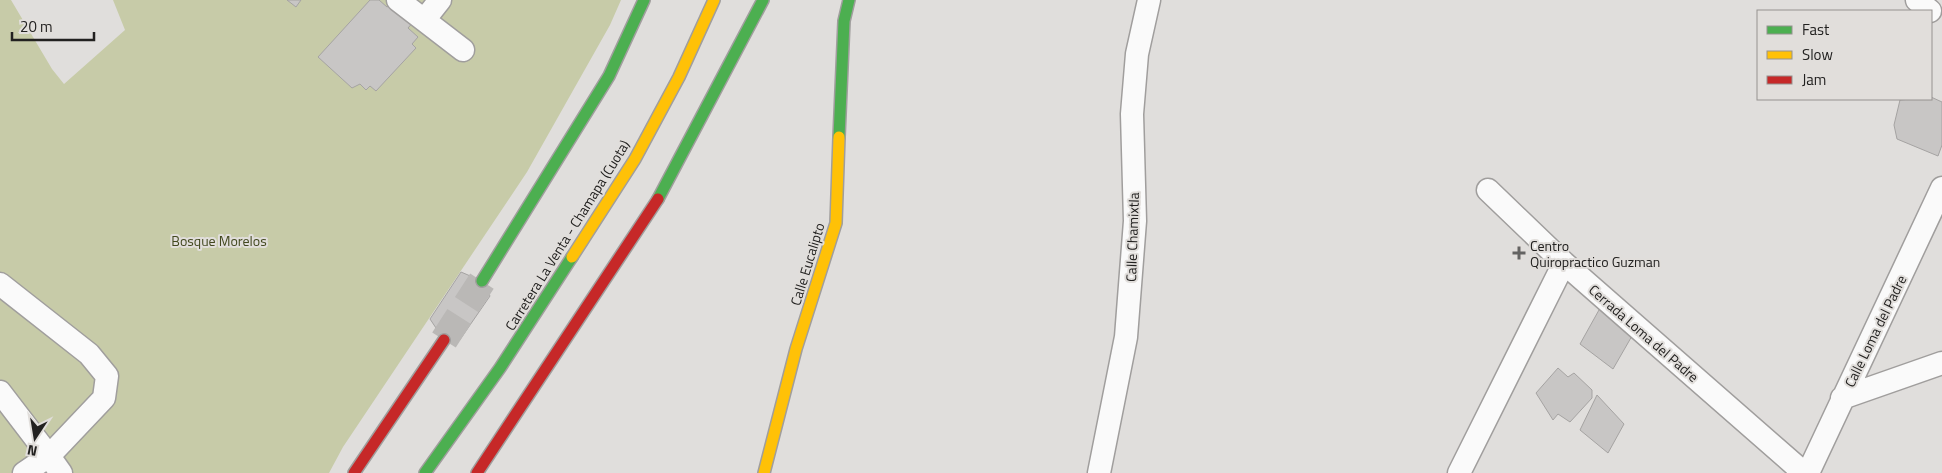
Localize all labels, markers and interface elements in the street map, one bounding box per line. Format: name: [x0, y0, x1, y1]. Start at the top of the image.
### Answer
scale bar: [12, 10, 95, 42]
legend: [1757, 10, 1932, 100]
text: 20 m: [20, 15, 53, 38]
text: Fast: [1802, 18, 1830, 41]
text: Slow: [1802, 43, 1833, 66]
text: Jam: [1802, 68, 1826, 91]
street label: Carretera La Venta - Chamapa (Cuota): [500, 136, 634, 334]
street label: Calle Chamixtla: [1120, 192, 1144, 282]
street label: Calle Eucalipto: [784, 220, 830, 308]
park label: Bosque Morelos: [171, 230, 267, 251]
place label: Centro Quiropractico Guzman: [1530, 235, 1660, 272]
marker: Centro Quiropractico Guzman: [1512, 246, 1526, 260]
street label: Calle Loma del Padre: [1839, 271, 1911, 391]
street label: Cerrada Loma del Padre: [1584, 279, 1704, 387]
north arrow: [10, 413, 60, 463]
text: N: [25, 440, 39, 462]

